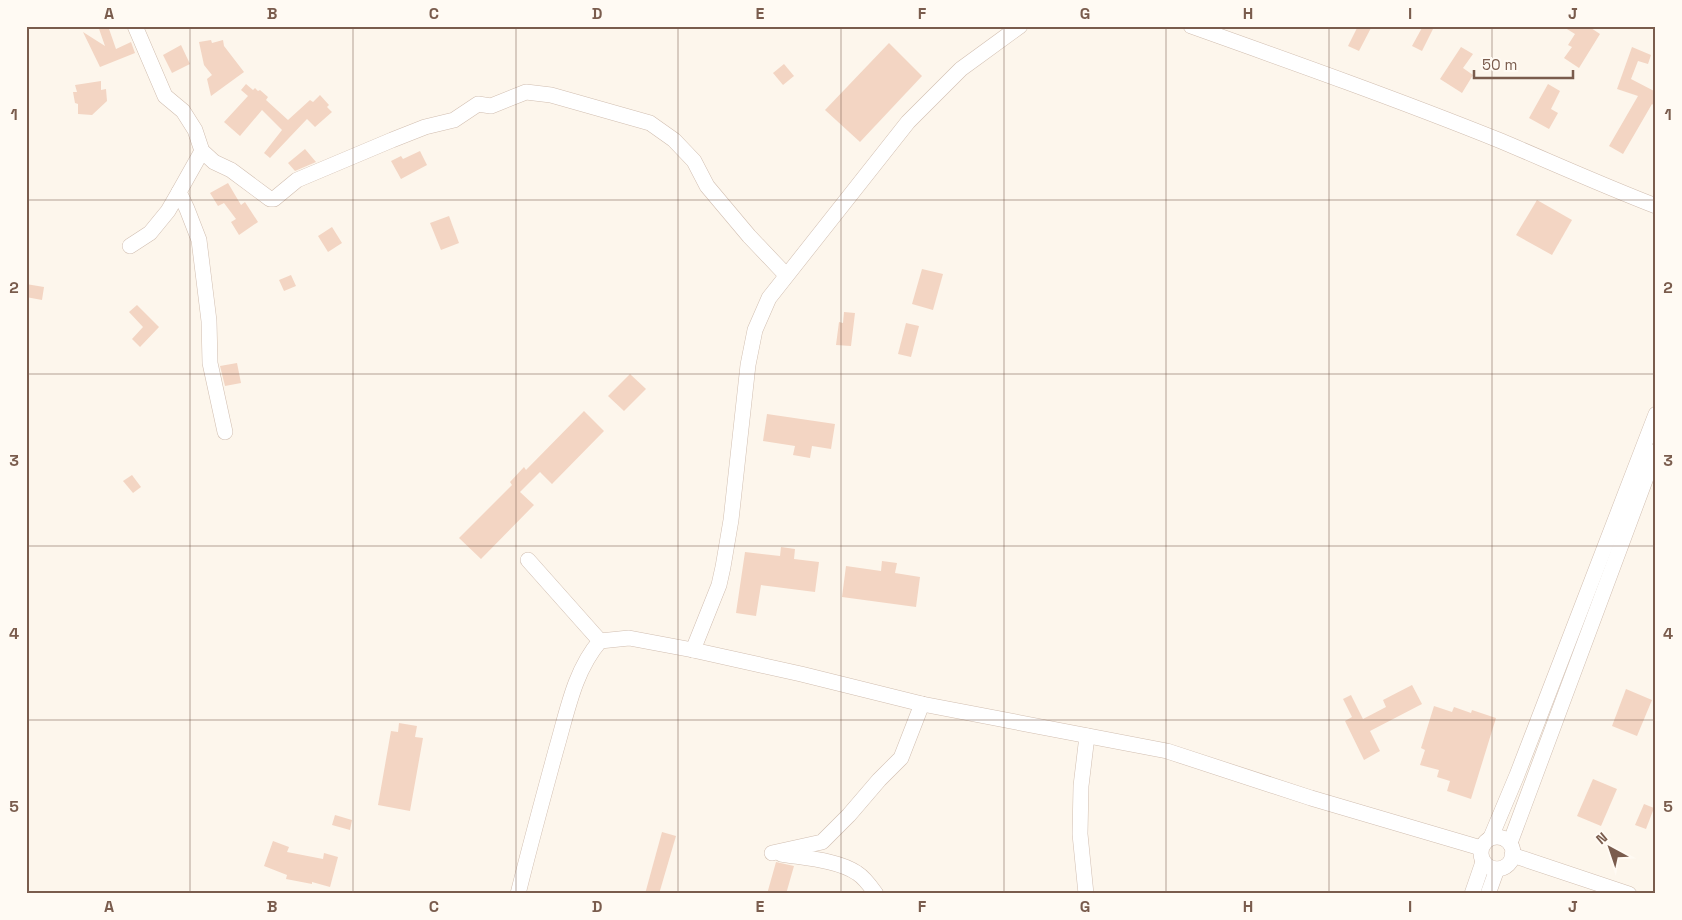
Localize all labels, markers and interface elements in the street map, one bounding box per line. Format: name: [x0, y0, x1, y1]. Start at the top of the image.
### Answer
text: A: [104, 3, 114, 24]
text: B: [267, 3, 277, 24]
text: C: [429, 3, 439, 24]
text: D: [592, 3, 602, 24]
text: E: [756, 3, 765, 24]
text: F: [918, 3, 927, 24]
text: G: [1080, 3, 1090, 24]
text: H: [1243, 3, 1253, 24]
text: I: [1408, 3, 1412, 24]
text: J: [1568, 3, 1578, 24]
scale bar: [1474, 48, 1573, 80]
text: 50 m: [1482, 55, 1517, 74]
text: 1: [10, 104, 18, 125]
text: 1: [1664, 104, 1672, 125]
text: 2: [9, 277, 19, 298]
text: 2: [1663, 277, 1673, 298]
text: 3: [9, 450, 19, 471]
text: 3: [1663, 450, 1673, 471]
text: 4: [9, 623, 19, 644]
text: 4: [1663, 623, 1673, 644]
text: 5: [9, 796, 19, 817]
text: 5: [1663, 796, 1673, 817]
north arrow: [1584, 822, 1634, 872]
text: N: [1592, 828, 1611, 848]
text: A: [104, 896, 114, 917]
text: B: [267, 896, 277, 917]
text: C: [429, 896, 439, 917]
text: D: [592, 896, 602, 917]
text: E: [756, 896, 765, 917]
text: F: [918, 896, 927, 917]
text: G: [1080, 896, 1090, 917]
text: H: [1243, 896, 1253, 917]
text: I: [1408, 896, 1412, 917]
text: J: [1568, 896, 1578, 917]

